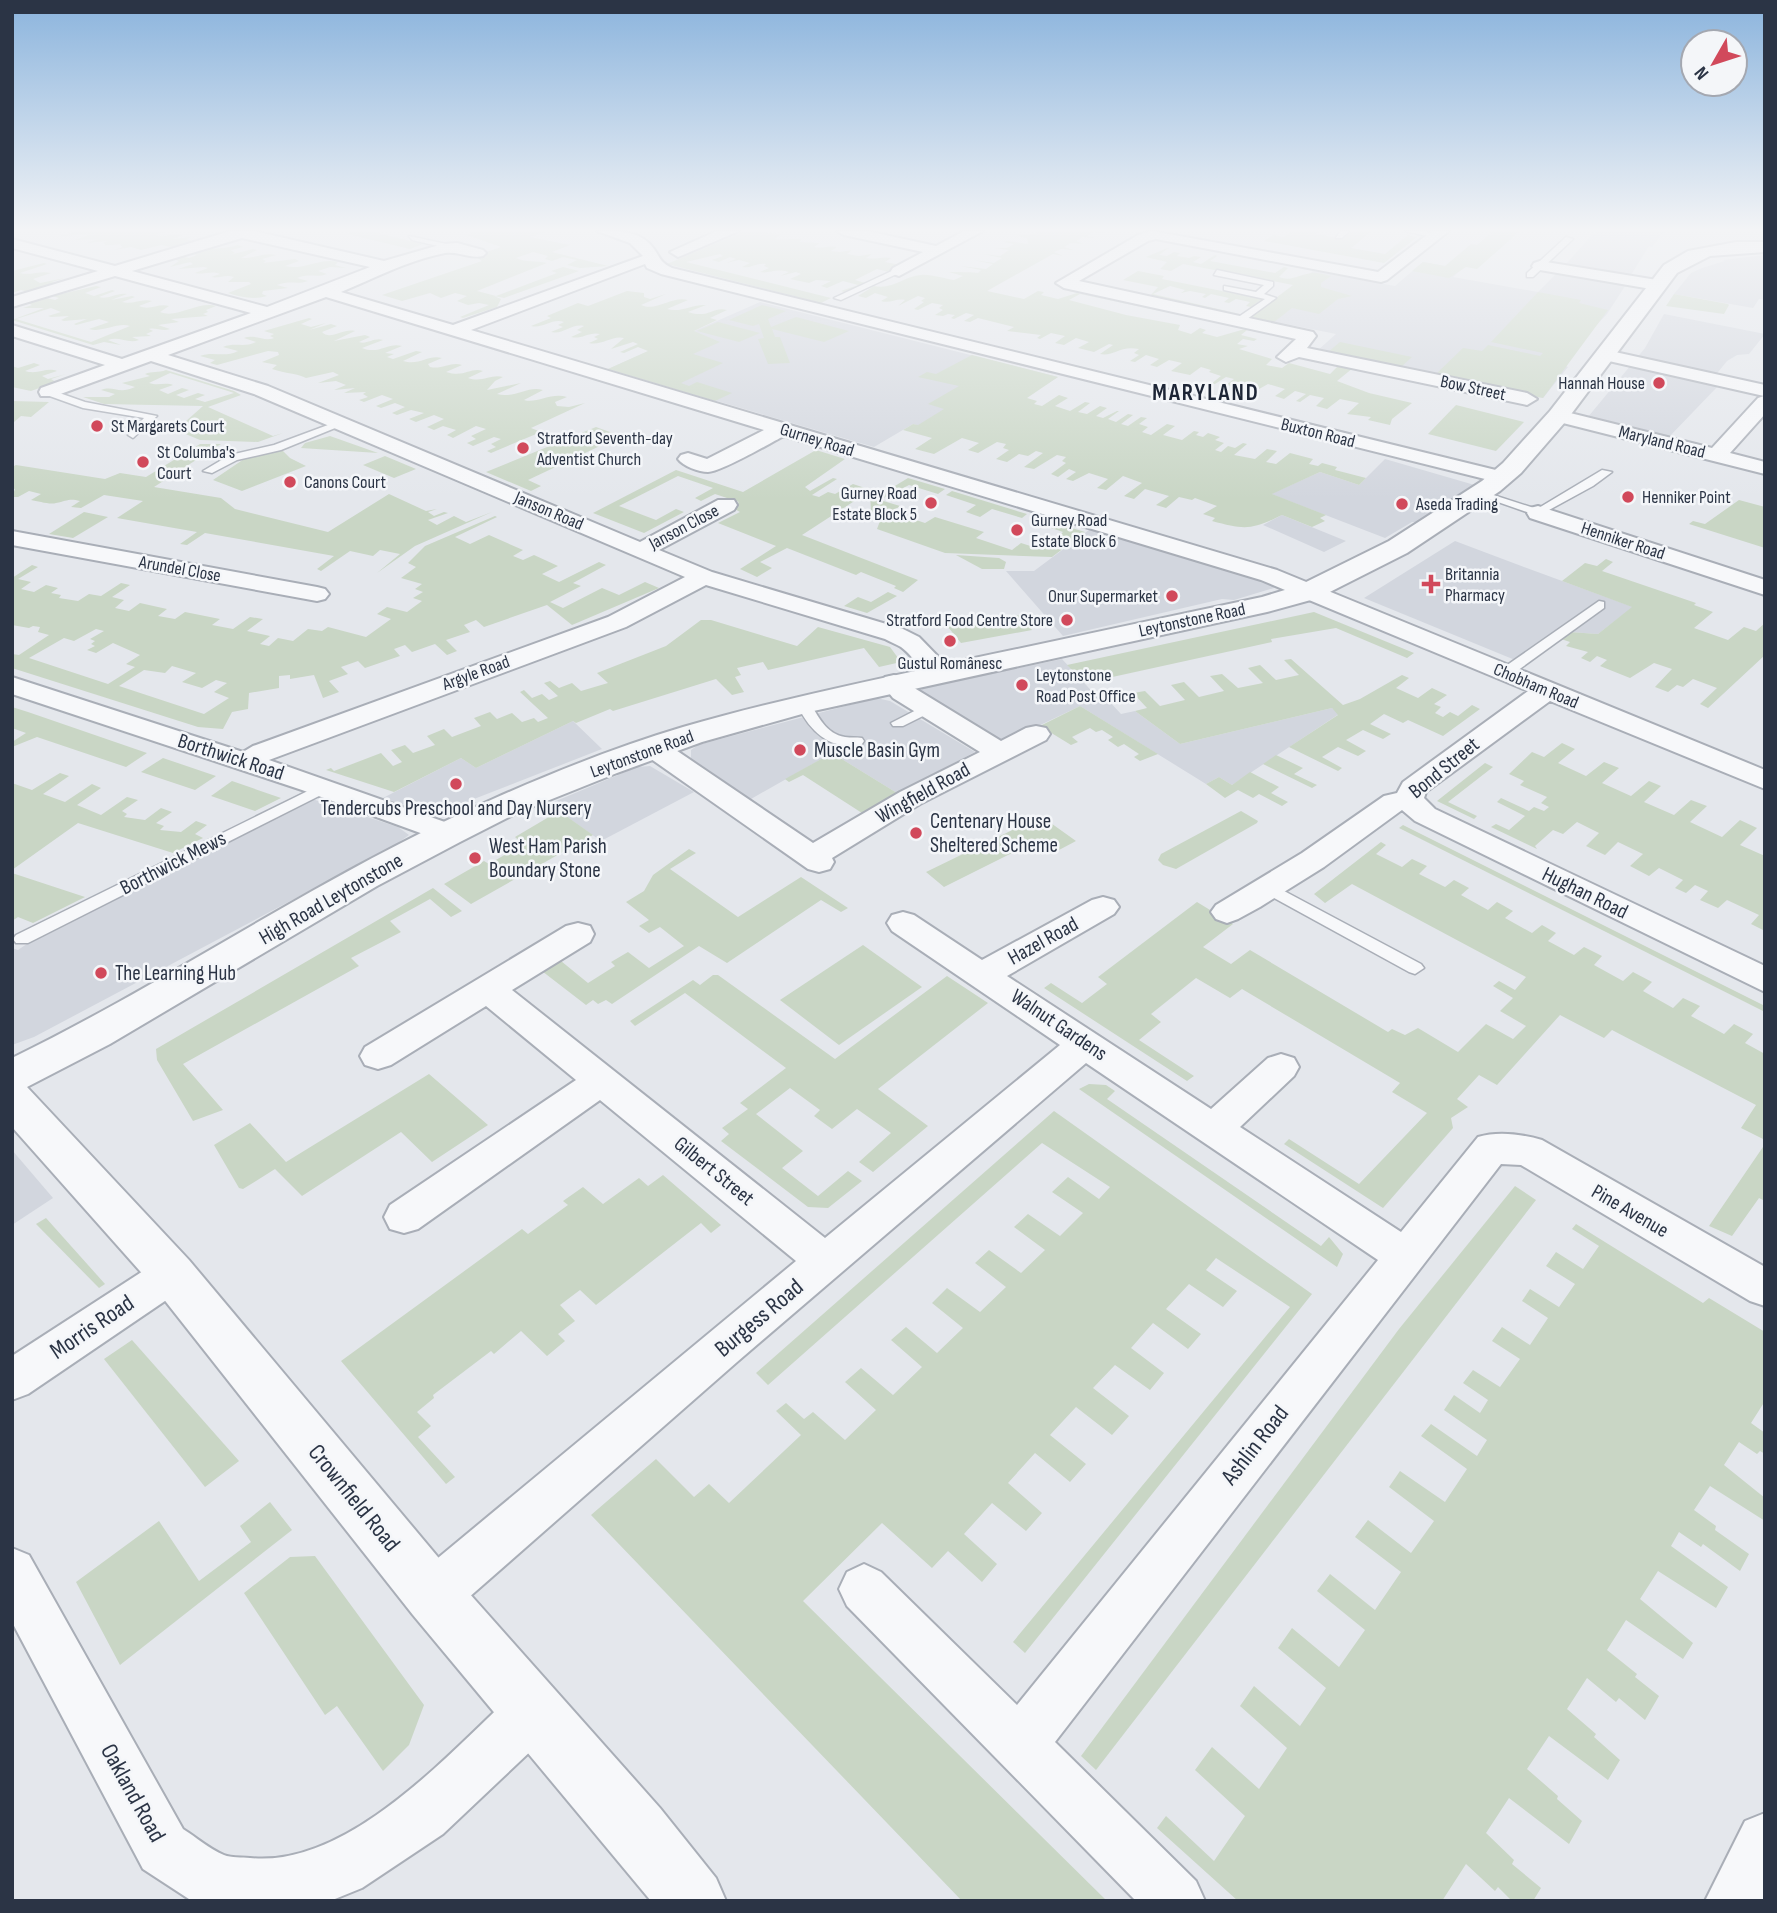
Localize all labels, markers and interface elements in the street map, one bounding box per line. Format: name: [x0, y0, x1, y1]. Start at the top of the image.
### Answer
north arrow: [1679, 28, 1749, 98]
text: N: [1690, 62, 1714, 84]
street label: Bow Street: [1438, 371, 1508, 405]
place label: Hannah House: [1558, 373, 1645, 394]
marker: Hannah House: [1651, 375, 1667, 391]
district label: MARYLAND: [1152, 379, 1260, 407]
street label: Buxton Road: [1279, 414, 1357, 452]
place label: St Margarets Court: [111, 416, 225, 437]
marker: St Margarets Court: [89, 418, 105, 434]
street label: Gurney Road: [777, 419, 857, 461]
street label: Maryland Road: [1617, 421, 1707, 463]
place label: Stratford Seventh-day Adventist Church: [536, 428, 673, 470]
marker: Stratford Seventh-day Adventist Church: [515, 440, 531, 456]
place label: St Columba's Court: [157, 442, 235, 484]
marker: St Columba's Court: [135, 454, 151, 470]
place label: Canons Court: [304, 472, 386, 493]
marker: Canons Court: [282, 474, 298, 490]
place label: Gurney Road Estate Block 5: [832, 483, 917, 525]
street label: Janson Road: [510, 487, 587, 535]
place label: Henniker Point: [1642, 487, 1731, 508]
marker: Henniker Point: [1620, 489, 1636, 505]
place label: Aseda Trading: [1415, 494, 1498, 515]
marker: Gurney Road Estate Block 5: [923, 495, 939, 511]
marker: Aseda Trading: [1394, 496, 1410, 512]
street label: Janson Close: [645, 500, 723, 555]
place label: Gurney Road Estate Block 6: [1031, 510, 1116, 552]
street label: Henniker Road: [1578, 518, 1668, 564]
marker: Gurney Road Estate Block 6: [1009, 522, 1025, 538]
street label: Arundel Close: [136, 551, 223, 587]
place label: Britannia Pharmacy: [1445, 564, 1505, 606]
marker: Britannia Pharmacy: [1423, 576, 1439, 592]
place label: Onur Supermarket: [1048, 586, 1159, 607]
marker: Onur Supermarket: [1164, 588, 1180, 604]
street label: Leytonstone Road: [1137, 598, 1247, 642]
place label: Stratford Food Centre Store: [886, 610, 1053, 631]
marker: Stratford Food Centre Store: [1059, 612, 1075, 628]
marker: Gustul Românesc: [942, 633, 958, 649]
street label: Argyle Road: [439, 651, 512, 695]
place label: Gustul Românesc: [898, 653, 1002, 674]
street label: Chobham Road: [1490, 659, 1582, 713]
place label: Leytonstone Road Post Office: [1036, 665, 1136, 707]
marker: Leytonstone Road Post Office: [1014, 677, 1030, 693]
street label: Leytonstone Road: [588, 726, 696, 782]
street label: Borthwick Road: [175, 728, 287, 786]
street label: Bond Street: [1404, 732, 1484, 804]
place label: Muscle Basin Gym: [814, 738, 940, 763]
marker: Muscle Basin Gym: [792, 742, 808, 758]
street label: Wingfield Road: [872, 757, 974, 829]
marker: Tendercubs Preschool and Day Nursery: [448, 776, 464, 792]
place label: Tendercubs Preschool and Day Nursery: [320, 796, 592, 821]
place label: Centenary House Sheltered Scheme: [930, 809, 1058, 858]
marker: Centenary House Sheltered Scheme: [908, 825, 924, 841]
street label: Borthwick Mews: [116, 826, 230, 900]
place label: West Ham Parish Boundary Stone: [489, 834, 607, 883]
street label: High Road Leytonstone: [255, 848, 407, 950]
marker: West Ham Parish Boundary Stone: [467, 850, 483, 866]
street label: Hughan Road: [1538, 862, 1632, 924]
street label: Hazel Road: [1003, 911, 1083, 971]
place label: The Learning Hub: [115, 961, 236, 986]
marker: The Learning Hub: [93, 965, 109, 981]
street label: Walnut Gardens: [1006, 984, 1112, 1066]
street label: Gilbert Street: [669, 1131, 759, 1211]
street label: Pine Avenue: [1587, 1179, 1673, 1243]
street label: Burgess Road: [709, 1273, 809, 1363]
street label: Morris Road: [45, 1288, 139, 1366]
street label: Ashlin Road: [1214, 1400, 1295, 1491]
street label: Crownfield Road: [302, 1438, 406, 1558]
street label: Oakland Road: [94, 1739, 172, 1847]

